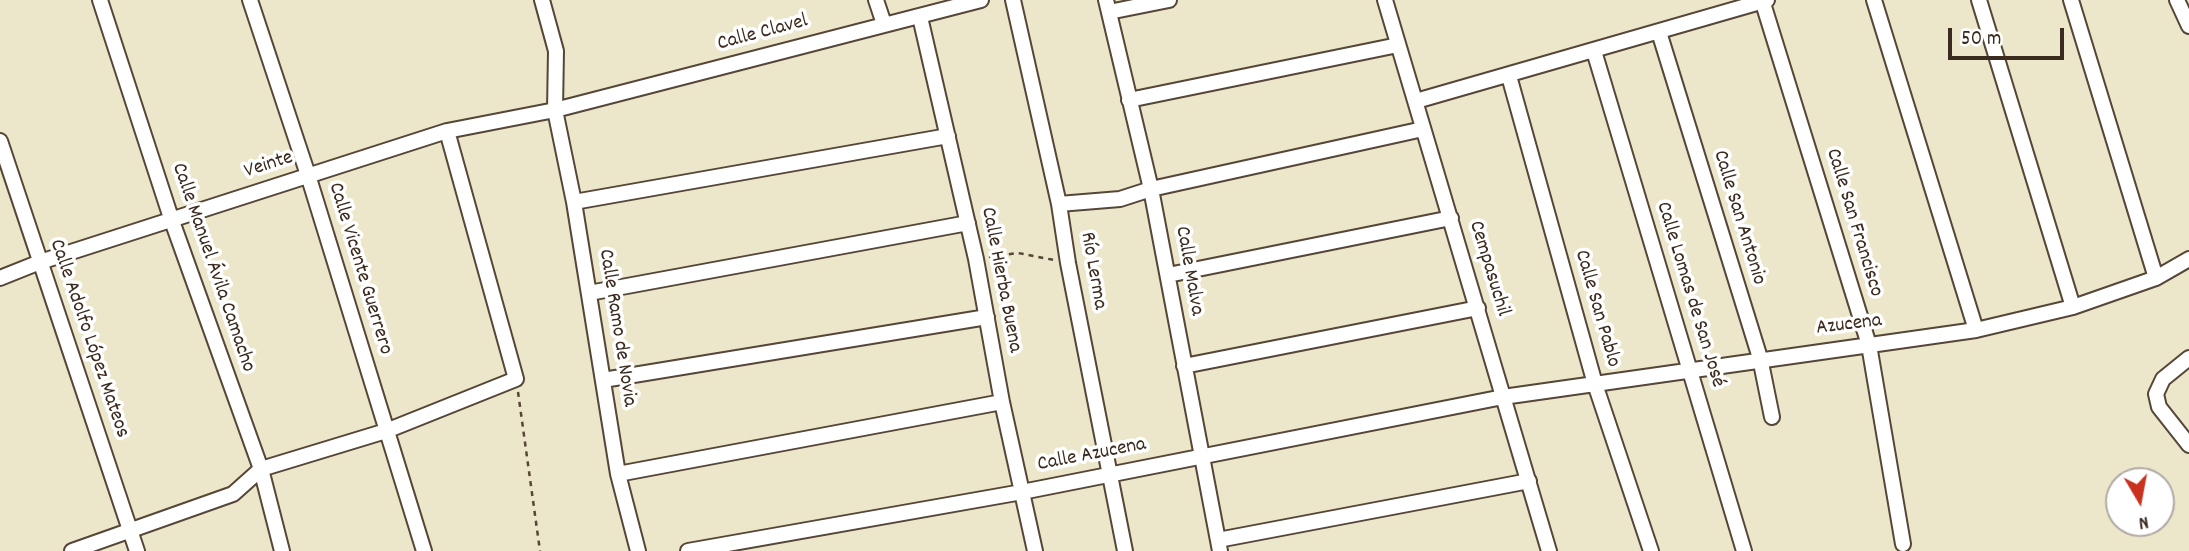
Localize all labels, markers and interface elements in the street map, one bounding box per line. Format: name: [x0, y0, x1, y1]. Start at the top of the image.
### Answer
street label: Calle Clavel: [715, 10, 811, 58]
scale bar: [1951, 14, 2066, 58]
text: 50 m: [1961, 25, 2001, 55]
street label: Veinte: [241, 146, 297, 186]
street label: Calle San Francisco: [1819, 146, 1887, 300]
street label: Calle San Antonio: [1706, 148, 1770, 288]
street label: Calle Manuel Ávila Camacho: [164, 160, 260, 376]
street label: Calle Vicente Guerrero: [321, 180, 397, 358]
street label: Calle Lomas de San José: [1649, 199, 1729, 391]
street label: Calle Hierba Buena: [974, 205, 1026, 355]
street label: Cempasuchil: [1462, 218, 1514, 320]
street label: Calle Malva: [1168, 224, 1208, 318]
street label: Río Lerma: [1073, 230, 1111, 312]
street label: Calle Adolfo López Mateos: [42, 236, 134, 442]
street label: Calle Ramo de Novia: [591, 248, 641, 408]
street label: Calle San Pablo: [1567, 248, 1625, 370]
street label: Azucena: [1815, 309, 1883, 343]
street label: Calle Azucena: [1036, 433, 1148, 479]
north arrow: [2105, 467, 2175, 537]
text: N: [2136, 507, 2150, 535]

